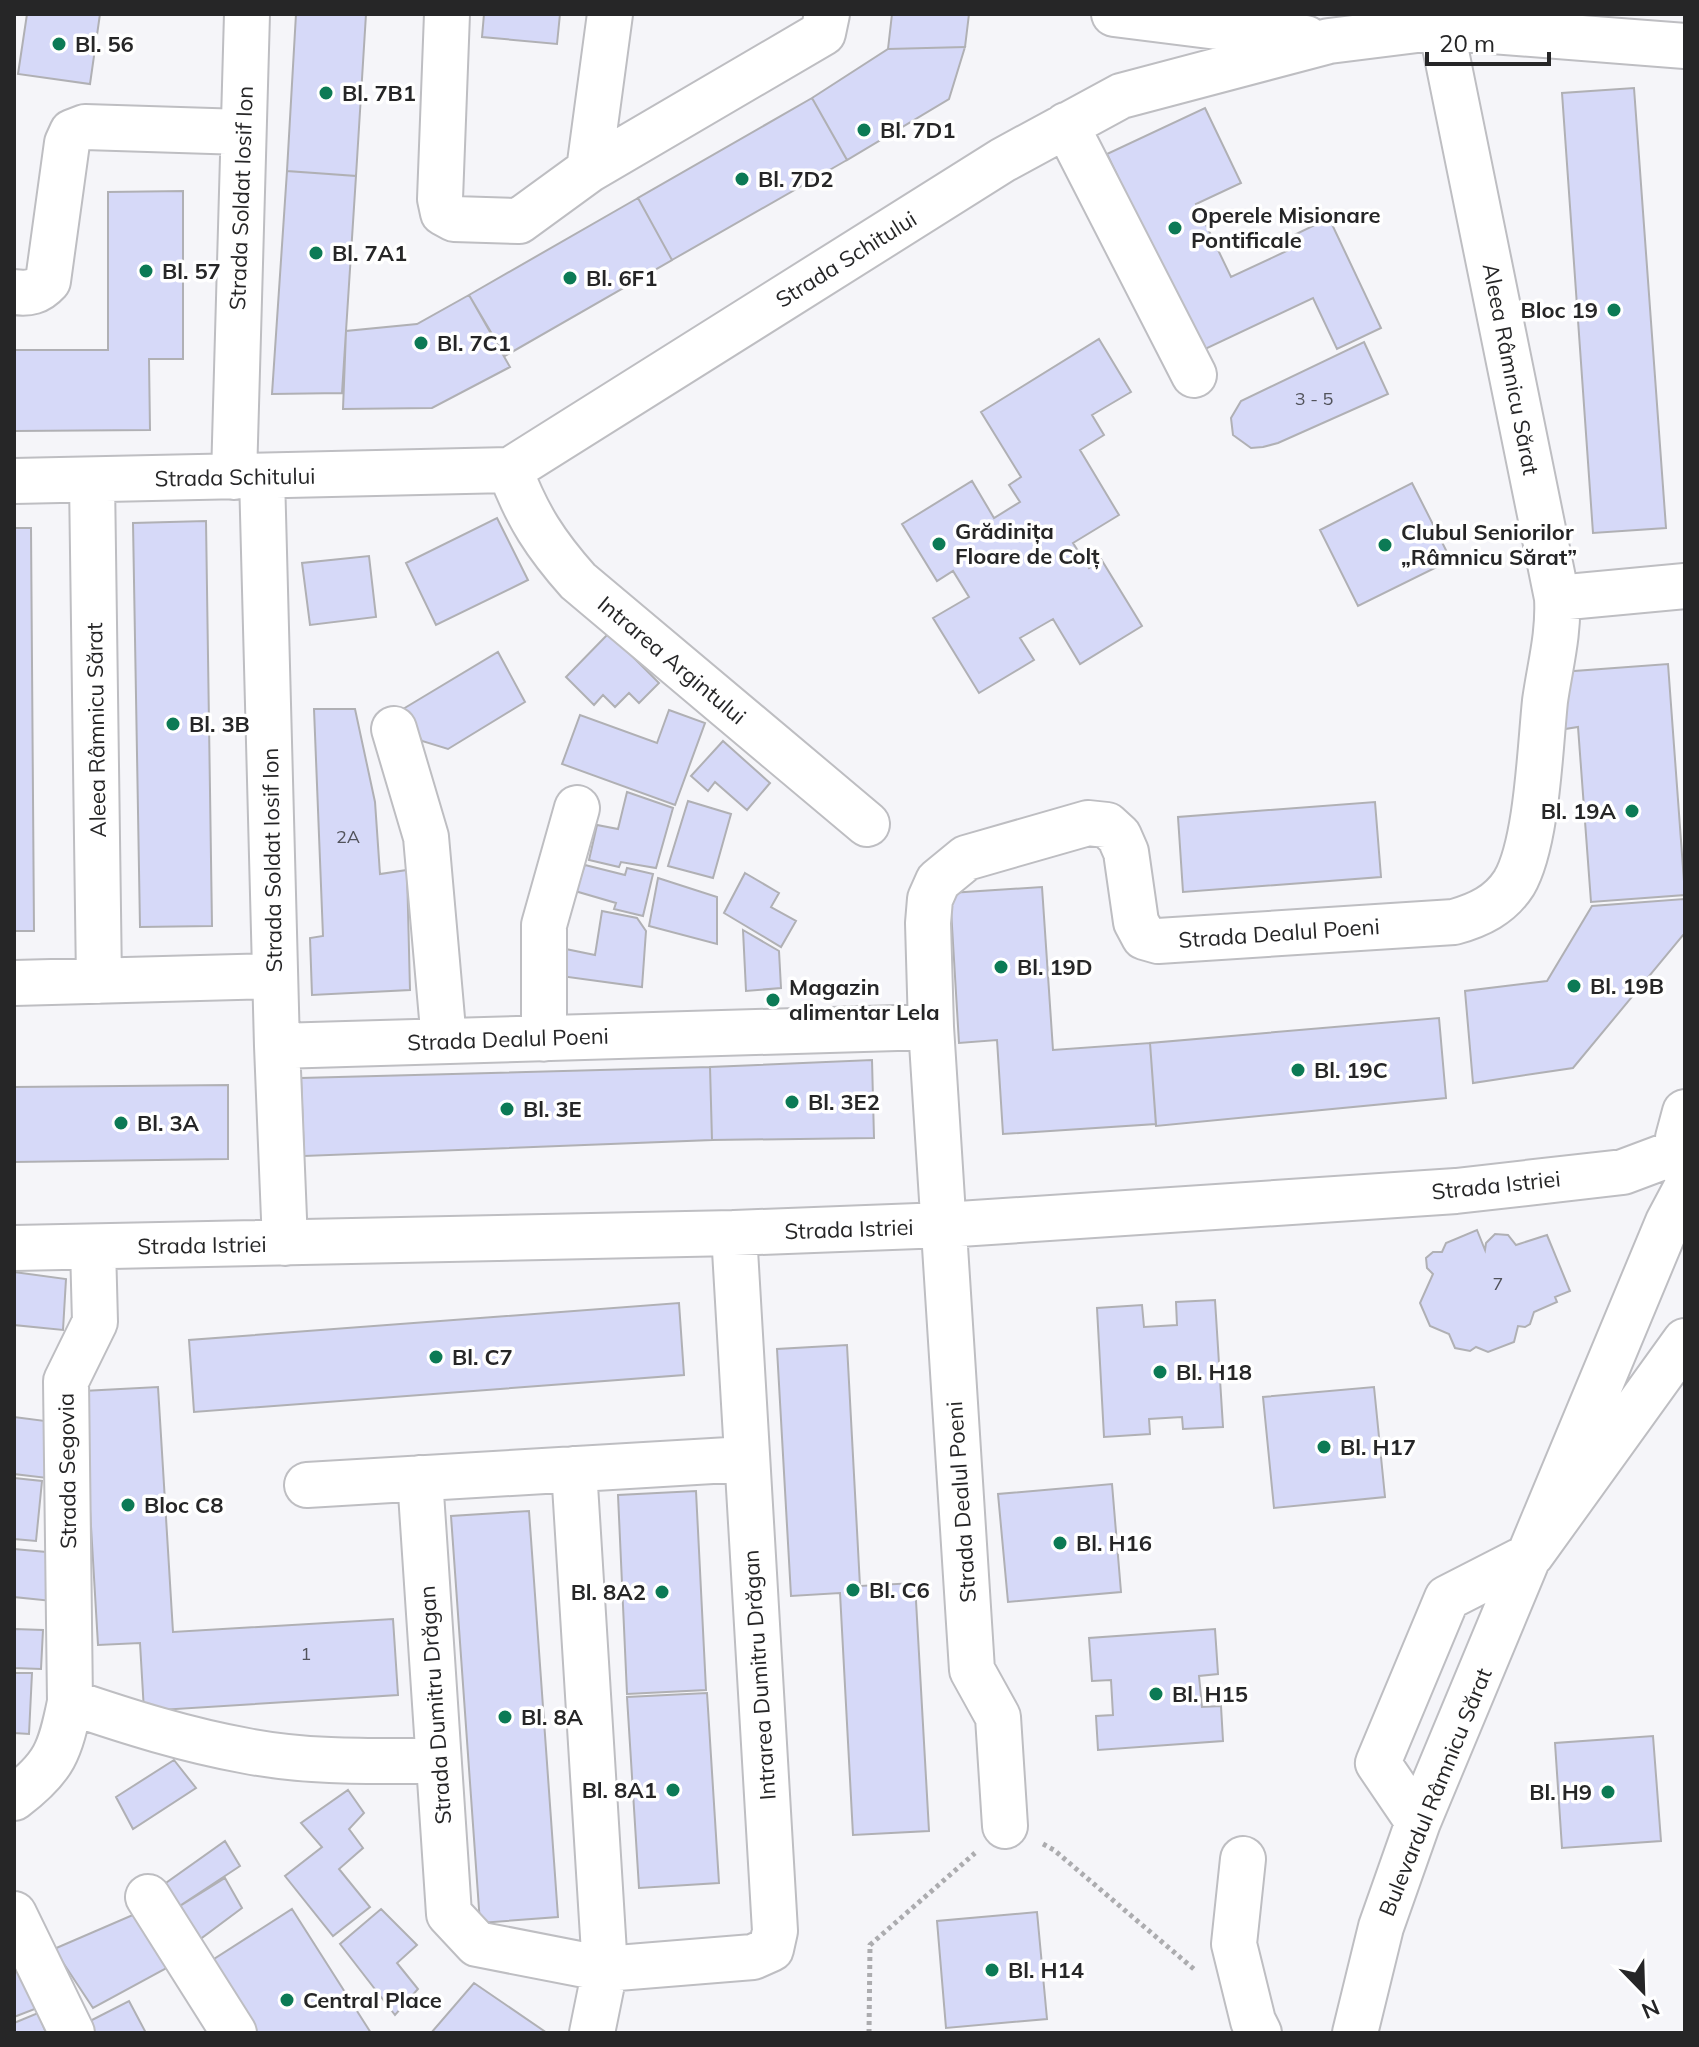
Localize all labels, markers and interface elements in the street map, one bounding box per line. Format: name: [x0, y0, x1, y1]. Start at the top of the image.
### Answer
scale bar: [1427, 16, 1549, 66]
text: 20 m: [1439, 28, 1495, 58]
place label: Bl. 56: [75, 30, 134, 58]
marker: Bl. 56: [50, 35, 68, 53]
place label: Bl. 7B1: [342, 79, 416, 107]
marker: Bl. 7B1: [317, 84, 335, 102]
street label: Strada Soldat Iosif Ion: [223, 85, 259, 311]
place label: Bl. 7D1: [880, 116, 956, 144]
marker: Bl. 7D1: [855, 121, 873, 139]
place label: Bl. 7D2: [758, 165, 834, 193]
marker: Bl. 7D2: [733, 170, 751, 188]
place label: Operele Misionare Pontificale: [1191, 201, 1380, 254]
street label: Strada Schitului: [770, 205, 922, 313]
marker: Operele Misionare Pontificale: [1166, 219, 1184, 237]
place label: Bl. 7A1: [332, 239, 407, 267]
marker: Bl. 7A1: [307, 244, 325, 262]
place label: Bl. 57: [162, 257, 221, 285]
street label: Aleea Râmnicu Sărat: [1477, 261, 1545, 478]
marker: Bl. 57: [137, 262, 155, 280]
place label: Bl. 6F1: [586, 264, 657, 292]
marker: Bl. 6F1: [561, 269, 579, 287]
place label: Bloc 19: [1521, 296, 1598, 324]
marker: Bloc 19: [1605, 301, 1623, 319]
place label: Bl. 7C1: [437, 329, 511, 357]
marker: Bl. 7C1: [412, 334, 430, 352]
house number: 3 - 5: [1295, 387, 1334, 410]
street label: Strada Schitului: [154, 462, 316, 492]
place label: Grădinița Floare de Colț: [955, 517, 1100, 570]
place label: Clubul Seniorilor „Râmnicu Sărat”: [1401, 518, 1577, 571]
marker: Grădinița Floare de Colț: [930, 535, 948, 553]
marker: Clubul Seniorilor „Râmnicu Sărat”: [1376, 536, 1394, 554]
street label: Intrarea Argintului: [592, 590, 752, 730]
street label: Aleea Râmnicu Sărat: [80, 622, 112, 838]
place label: Bl. 3B: [189, 710, 250, 738]
marker: Bl. 3B: [164, 715, 182, 733]
street label: Strada Soldat Iosif Ion: [256, 747, 288, 973]
place label: Bl. 19A: [1541, 797, 1616, 825]
marker: Bl. 19A: [1623, 802, 1641, 820]
house number: 2A: [336, 825, 360, 848]
street label: Strada Dealul Poeni: [1177, 912, 1381, 954]
place label: Bl. 19D: [1017, 953, 1093, 981]
marker: Bl. 19D: [992, 958, 1010, 976]
place label: Bl. 19B: [1590, 972, 1664, 1000]
place label: Magazin alimentar Lela: [789, 973, 940, 1026]
marker: Bl. 19B: [1565, 977, 1583, 995]
marker: Magazin alimentar Lela: [764, 991, 782, 1009]
street label: Strada Dealul Poeni: [407, 1021, 609, 1057]
place label: Bl. 19C: [1314, 1056, 1388, 1084]
marker: Bl. 19C: [1289, 1061, 1307, 1079]
place label: Bl. 3E2: [808, 1088, 880, 1116]
marker: Bl. 3E2: [783, 1093, 801, 1111]
place label: Bl. 3E: [523, 1095, 582, 1123]
marker: Bl. 3E: [498, 1100, 516, 1118]
place label: Bl. 3A: [137, 1109, 200, 1137]
marker: Bl. 3A: [112, 1114, 130, 1132]
street label: Strada Istriei: [1430, 1164, 1562, 1206]
street label: Strada Istriei: [784, 1213, 914, 1245]
street label: Strada Istriei: [137, 1230, 267, 1260]
house number: 7: [1493, 1272, 1503, 1295]
place label: Bl. C7: [452, 1343, 513, 1371]
marker: Bl. C7: [427, 1348, 445, 1366]
place label: Bl. H18: [1176, 1358, 1252, 1386]
marker: Bl. H18: [1151, 1363, 1169, 1381]
street label: Strada Segovia: [52, 1393, 82, 1549]
street label: Strada Dealul Poeni: [940, 1400, 982, 1604]
place label: Bl. H17: [1340, 1433, 1416, 1461]
marker: Bl. H17: [1315, 1438, 1333, 1456]
place label: Bloc C8: [144, 1491, 223, 1519]
marker: Bloc C8: [119, 1496, 137, 1514]
place label: Bl. H16: [1076, 1529, 1152, 1557]
marker: Bl. H16: [1051, 1534, 1069, 1552]
street label: Intrarea Dumitru Drăgan: [736, 1549, 782, 1801]
place label: Bl. C6: [869, 1576, 930, 1604]
place label: Bl. 8A2: [571, 1578, 646, 1606]
marker: Bl. C6: [844, 1581, 862, 1599]
marker: Bl. 8A2: [653, 1583, 671, 1601]
street label: Strada Dumitru Drăgan: [413, 1585, 457, 1825]
house number: 1: [301, 1642, 311, 1665]
street label: Bulevardul Râmnicu Sărat: [1372, 1664, 1498, 1920]
place label: Bl. H15: [1172, 1680, 1248, 1708]
marker: Bl. H15: [1147, 1685, 1165, 1703]
place label: Bl. 8A: [521, 1703, 584, 1731]
marker: Bl. 8A: [496, 1708, 514, 1726]
place label: Bl. 8A1: [582, 1776, 657, 1804]
place label: Bl. H9: [1529, 1778, 1592, 1806]
marker: Bl. 8A1: [664, 1781, 682, 1799]
marker: Bl. H9: [1599, 1783, 1617, 1801]
north arrow: [1603, 1951, 1683, 2031]
place label: Bl. H14: [1008, 1956, 1084, 1984]
marker: Bl. H14: [983, 1961, 1001, 1979]
place label: Central Place: [303, 1986, 442, 2014]
marker: Central Place: [278, 1991, 296, 2009]
text: N: [1638, 1993, 1664, 2026]

